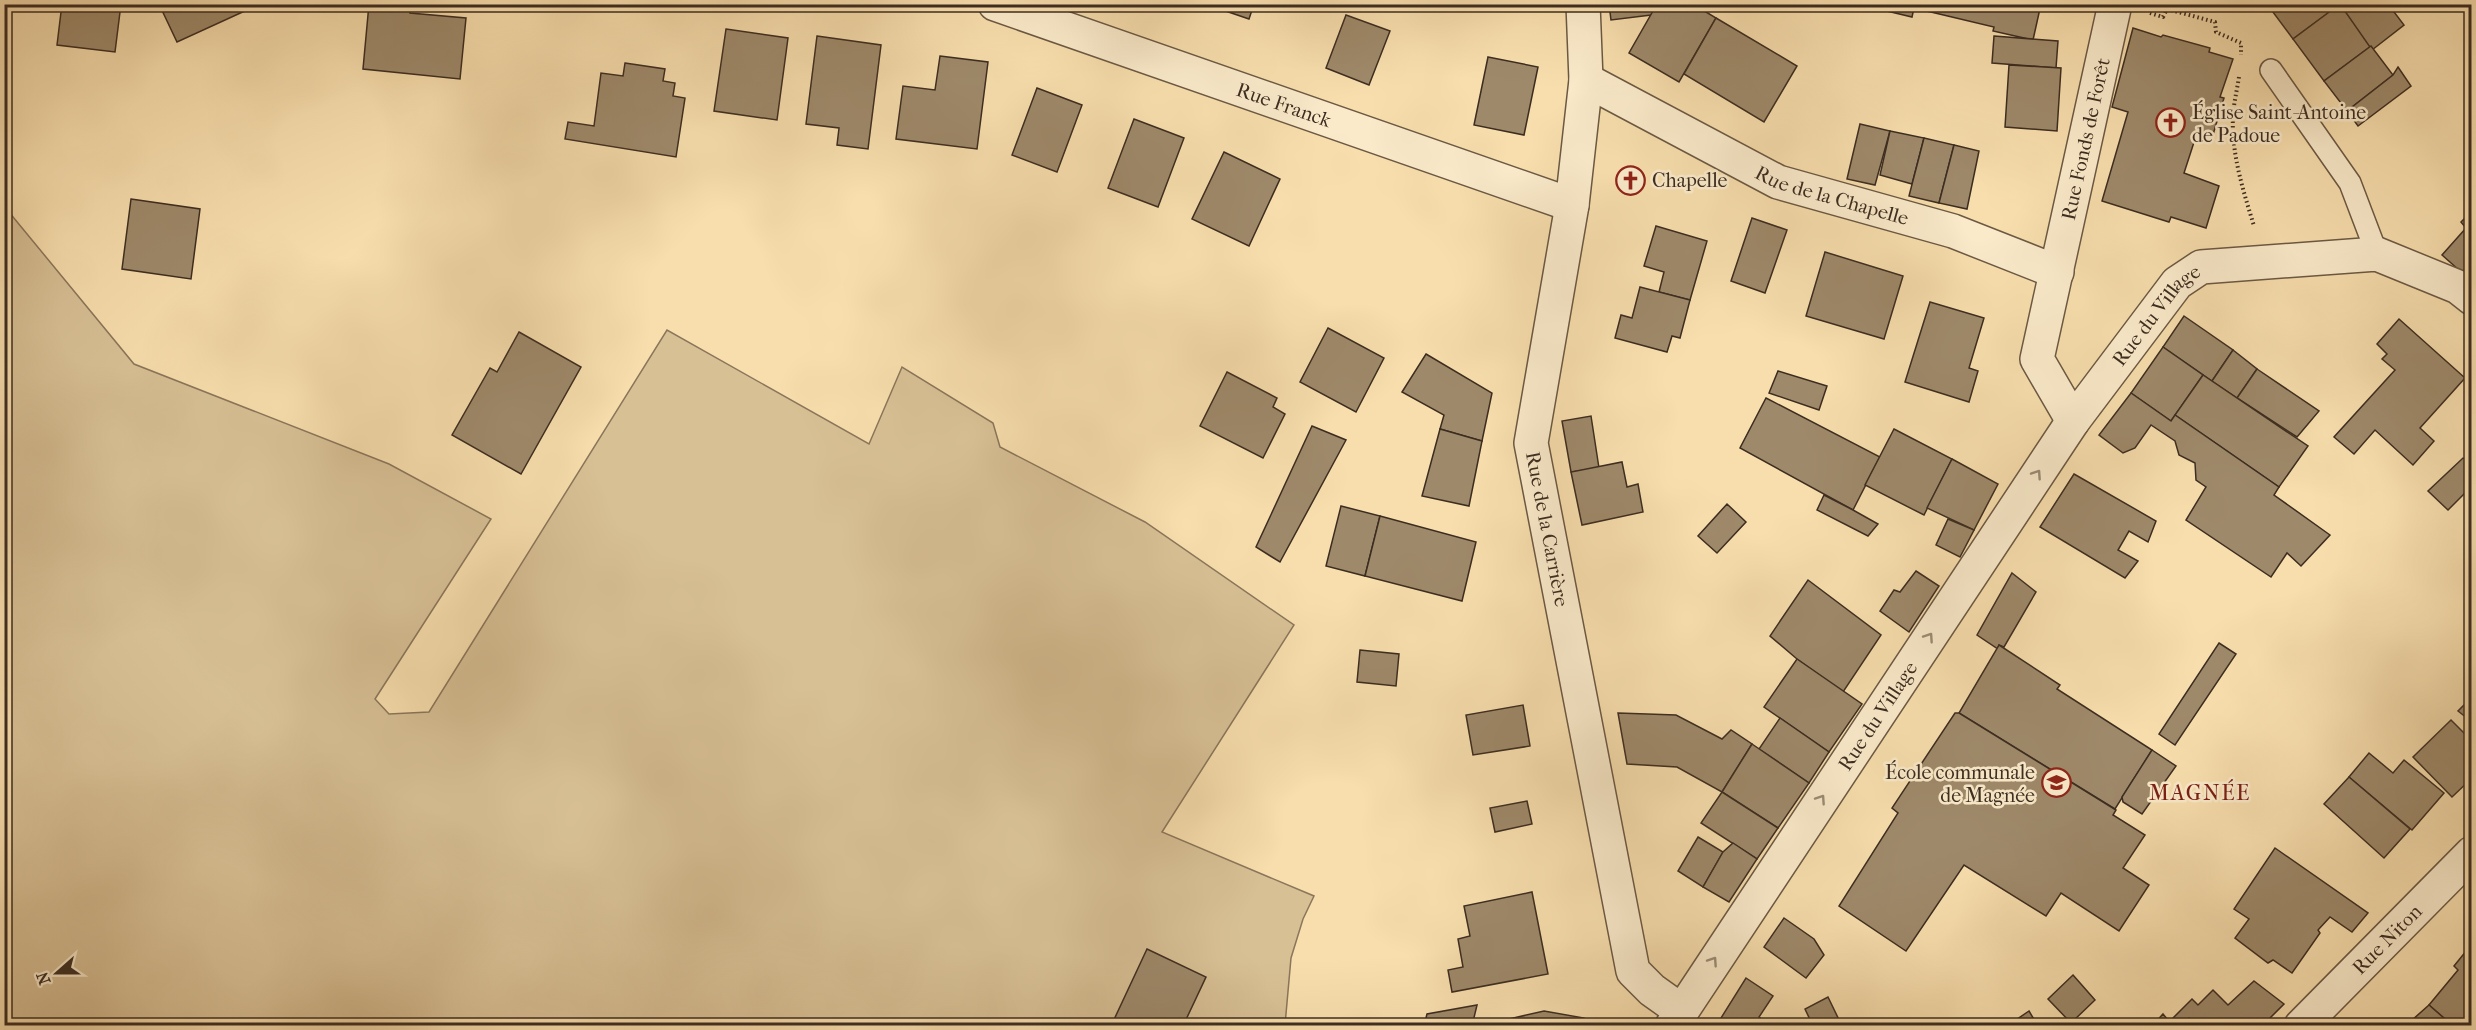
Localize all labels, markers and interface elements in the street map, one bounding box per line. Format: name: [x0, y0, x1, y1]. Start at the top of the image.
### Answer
street label: Rue Fonds de Forêt: [2056, 56, 2114, 222]
street label: Rue Franck: [1234, 78, 1335, 132]
place label: Église Saint-Antoine de Padoue: [2192, 100, 2366, 147]
church icon: Église Saint-Antoine de Padoue: [2155, 107, 2187, 139]
street label: Rue de la Chapelle: [1751, 161, 1911, 230]
church icon: Chapelle: [1615, 164, 1647, 196]
place label: Chapelle: [1652, 169, 1728, 192]
street label: Rue du Village: [2107, 259, 2205, 370]
street label: Rue de la Carrière: [1521, 450, 1574, 609]
one-way arrow: [2030, 470, 2041, 481]
one-way arrow: [1922, 632, 1933, 643]
street label: Rue du Village: [1833, 657, 1922, 775]
place label: École communale de Magnée: [1885, 760, 2035, 807]
school or university icon: École communale de Magnée: [2040, 767, 2072, 799]
district label: MAGNÉE: [2149, 779, 2251, 806]
one-way arrow: [1814, 795, 1825, 806]
street label: Rue Niton: [2347, 899, 2427, 979]
north arrow: [27, 943, 87, 1003]
one-way arrow: [1706, 957, 1717, 968]
text: N: [32, 968, 55, 987]

